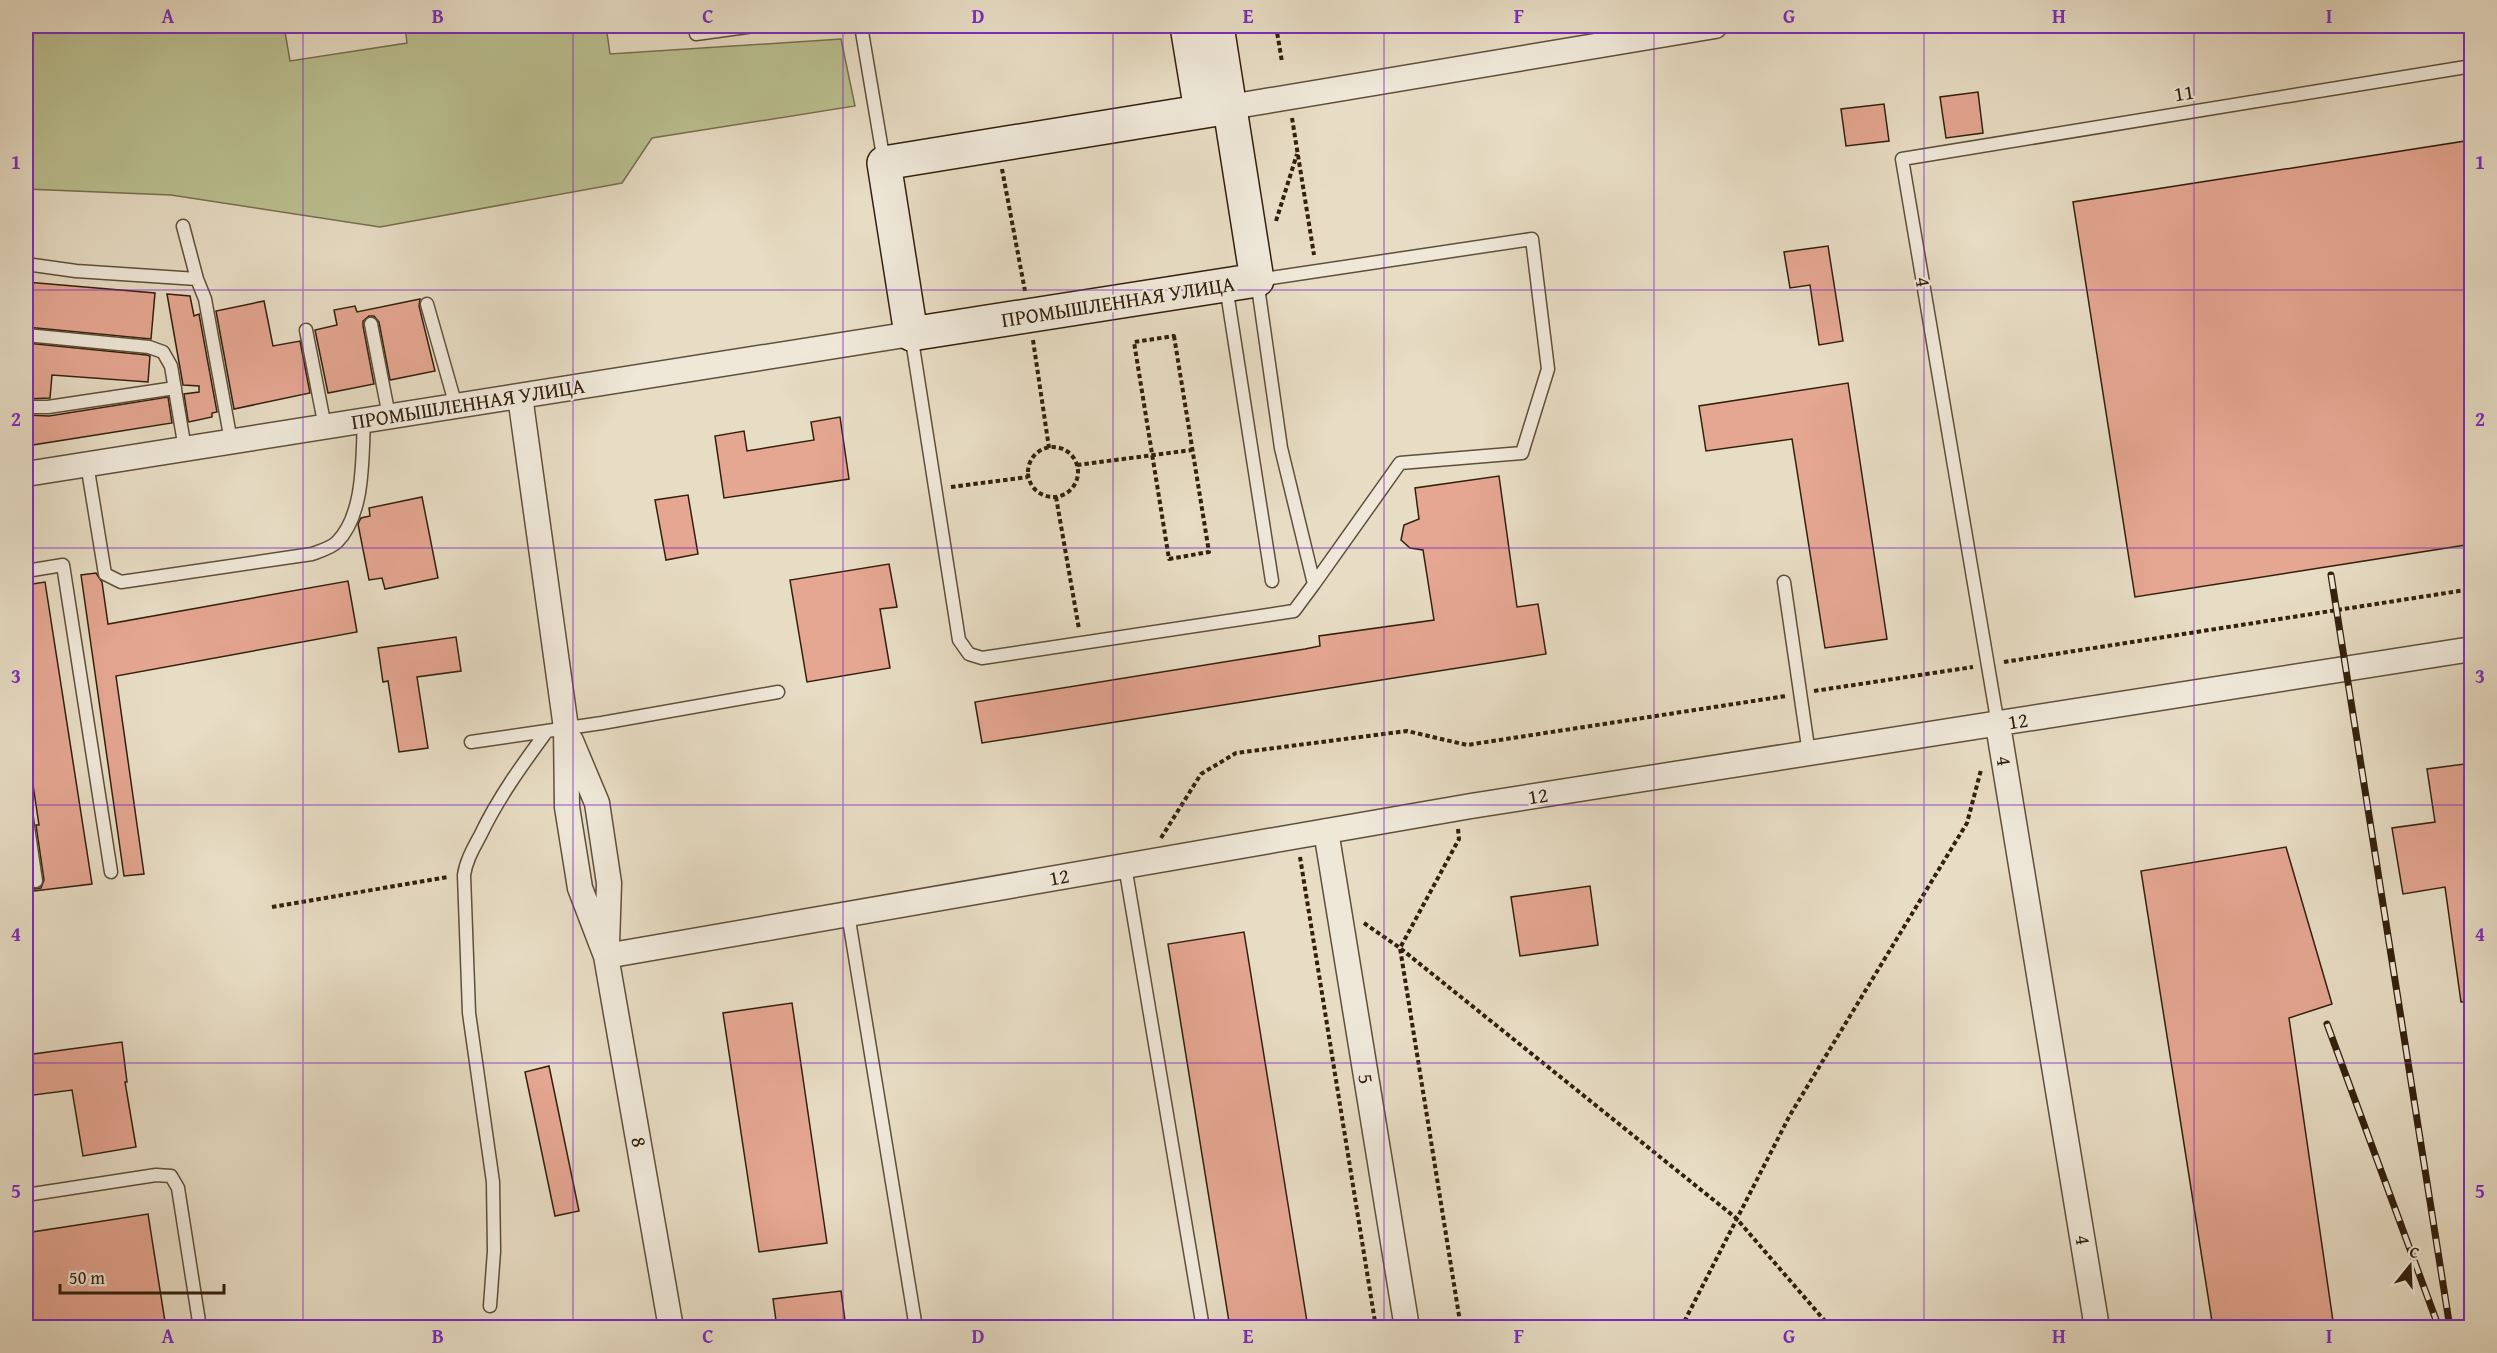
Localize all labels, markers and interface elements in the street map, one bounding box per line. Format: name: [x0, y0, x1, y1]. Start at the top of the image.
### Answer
text: A: [162, 1, 175, 30]
text: B: [432, 1, 444, 30]
text: C: [702, 1, 714, 30]
text: D: [971, 1, 985, 30]
text: E: [1243, 1, 1254, 30]
text: F: [1514, 1, 1524, 30]
text: G: [1783, 1, 1795, 30]
text: H: [2052, 1, 2066, 30]
text: I: [2326, 1, 2332, 30]
street label: 11: [2172, 76, 2196, 109]
text: 1: [11, 147, 21, 176]
text: 1: [2475, 147, 2485, 176]
street label: ПРОМЫШЛЕННАЯ УЛИЦА: [999, 268, 1237, 335]
street label: 4: [1907, 274, 1940, 290]
street label: ПРОМЫШЛЕННАЯ УЛИЦА: [349, 370, 587, 437]
text: 2: [11, 404, 21, 433]
text: 2: [2475, 404, 2485, 433]
text: 3: [11, 661, 21, 690]
text: 3: [2475, 661, 2485, 690]
street label: 12: [2006, 704, 2030, 737]
street label: 4: [1988, 753, 2021, 768]
street label: 12: [1526, 779, 1550, 812]
street label: 12: [1046, 859, 1072, 894]
text: 4: [11, 919, 21, 948]
text: 4: [2475, 919, 2485, 948]
street label: 5: [1350, 1071, 1383, 1086]
street label: 8: [623, 1134, 656, 1150]
text: 5: [11, 1176, 21, 1205]
text: 5: [2475, 1176, 2485, 1205]
street label: 4: [2067, 1232, 2100, 1247]
north arrow: [2380, 1236, 2440, 1296]
text: С: [2407, 1239, 2423, 1265]
scale bar: [60, 1257, 224, 1295]
text: 50 m: [69, 1264, 105, 1291]
text: A: [162, 1321, 175, 1350]
text: B: [432, 1321, 444, 1350]
text: C: [702, 1321, 714, 1350]
text: D: [971, 1321, 985, 1350]
text: E: [1243, 1321, 1254, 1350]
text: F: [1514, 1321, 1524, 1350]
text: G: [1783, 1321, 1795, 1350]
text: H: [2052, 1321, 2066, 1350]
text: I: [2326, 1321, 2332, 1350]

